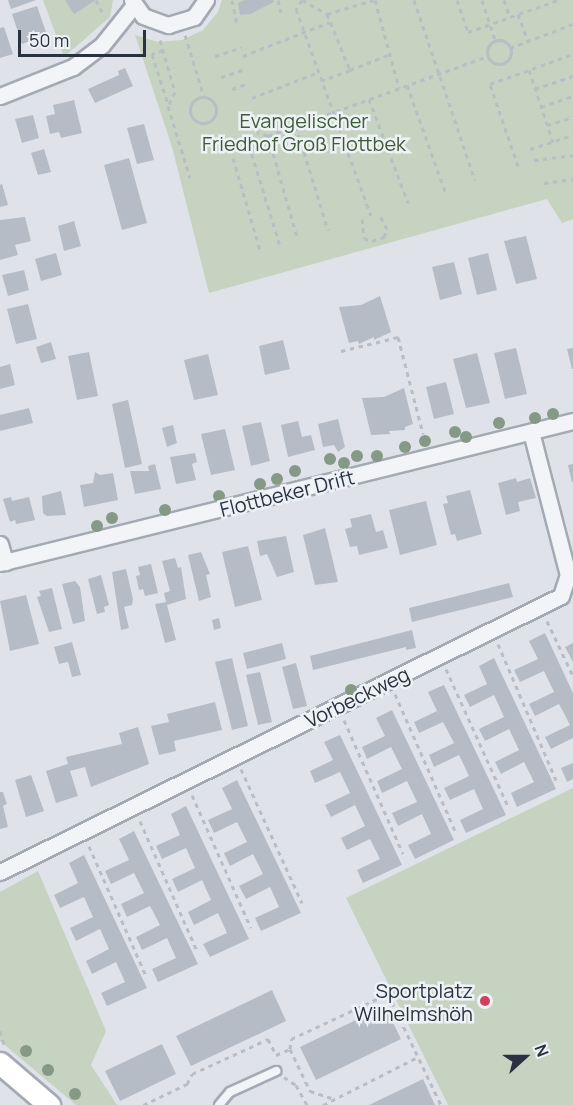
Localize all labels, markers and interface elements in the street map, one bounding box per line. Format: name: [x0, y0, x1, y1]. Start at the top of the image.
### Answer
scale bar: [21, 18, 148, 56]
text: 50 m: [29, 28, 69, 52]
park label: Evangelischer Friedhof Groß Flottbek: [202, 108, 406, 155]
street label: Flottbeker Drift: [217, 465, 357, 521]
street label: Vorbeckweg: [301, 661, 413, 733]
place label: Sportplatz Wilhelmshöh: [354, 978, 473, 1025]
marker: Sportplatz Wilhelmshöh: [478, 994, 492, 1008]
north arrow: [495, 1027, 555, 1087]
text: N: [529, 1041, 554, 1060]

